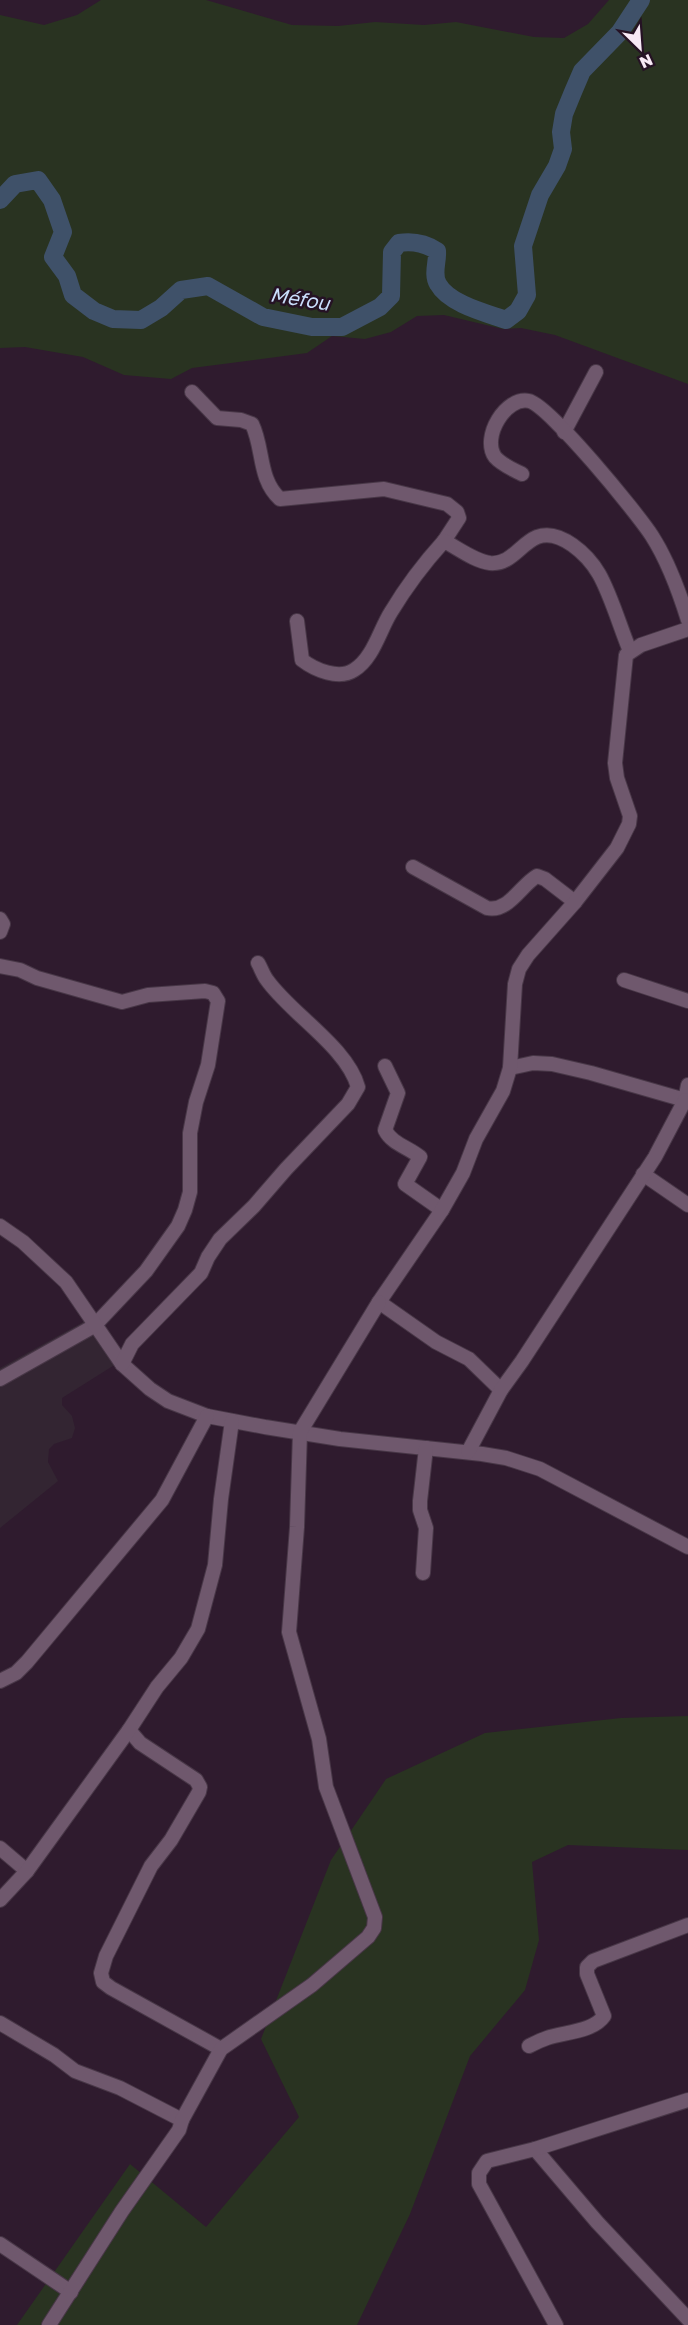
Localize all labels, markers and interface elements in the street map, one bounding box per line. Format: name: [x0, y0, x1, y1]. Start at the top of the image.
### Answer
north arrow: [610, 18, 670, 78]
text: N: [637, 50, 656, 73]
water label: Méfou: [269, 281, 333, 315]

